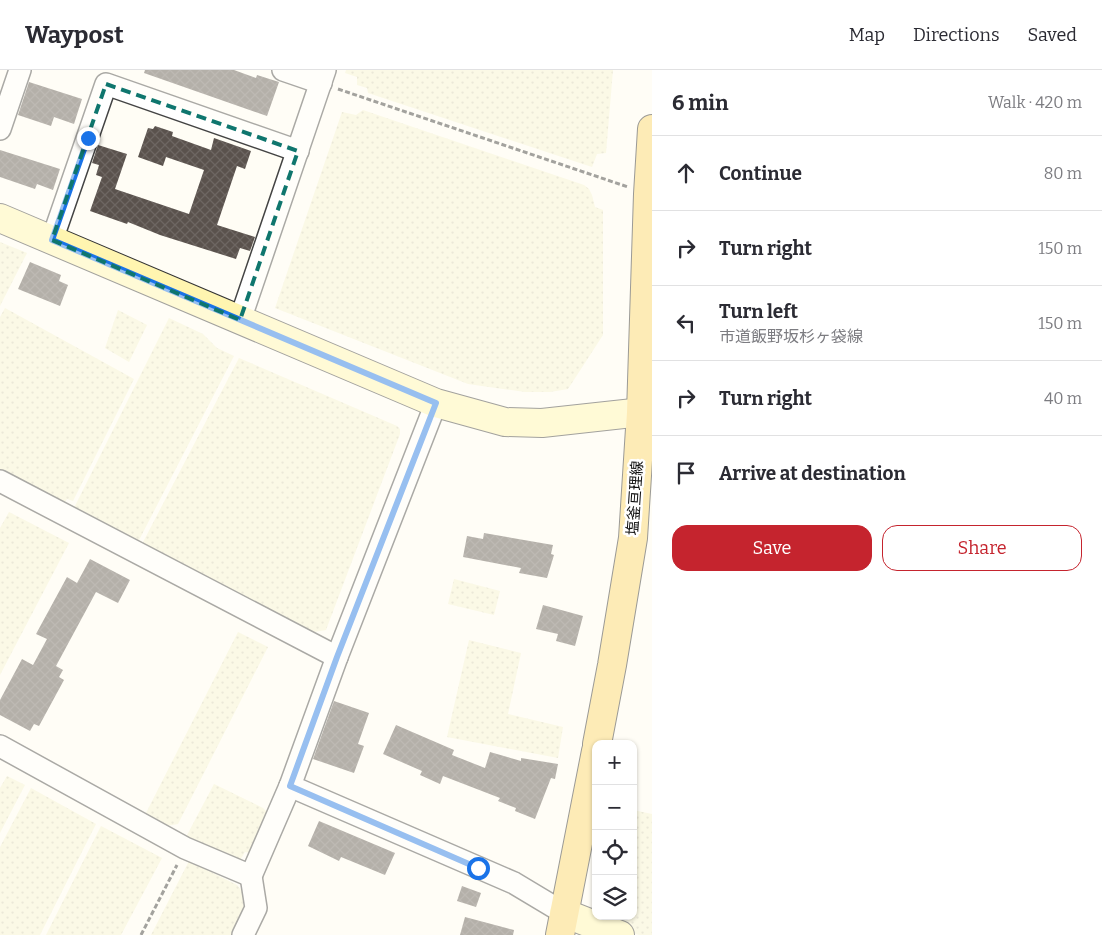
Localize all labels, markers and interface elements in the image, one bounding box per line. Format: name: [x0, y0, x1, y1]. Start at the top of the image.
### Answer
text: Waypost: [25, 21, 124, 49]
text: Map: [849, 24, 885, 46]
text: Directions: [913, 24, 1000, 46]
text: Saved: [1028, 24, 1077, 46]
text: 6 min: [672, 90, 728, 116]
text: Walk · 420 m: [988, 93, 1082, 112]
route end: [77, 127, 100, 150]
icon: ahead: [672, 159, 700, 187]
text: Continue: [719, 162, 802, 185]
text: 80 m: [1044, 164, 1082, 183]
icon: right: [672, 234, 700, 262]
text: Turn right: [719, 237, 812, 260]
text: 150 m: [1038, 239, 1082, 258]
text: Turn left: [719, 300, 798, 323]
icon: left: [672, 309, 700, 337]
text: 150 m: [1038, 314, 1082, 333]
text: 市道飯野坂杉ヶ袋線: [719, 327, 863, 346]
icon: right: [672, 384, 700, 412]
text: Turn right: [719, 387, 812, 410]
text: 40 m: [1044, 389, 1082, 408]
icon: arrive: [672, 459, 700, 487]
street label: 塩釜亘理線: [623, 460, 647, 536]
text: Arrive at destination: [719, 462, 906, 485]
button: Save: [672, 525, 872, 571]
button: Share: [882, 525, 1082, 571]
map controls: [592, 740, 637, 920]
button: +: [592, 740, 637, 785]
button: −: [592, 785, 637, 830]
button: locate: [592, 830, 637, 875]
route start: [467, 857, 490, 880]
button: layers: [592, 875, 637, 920]

